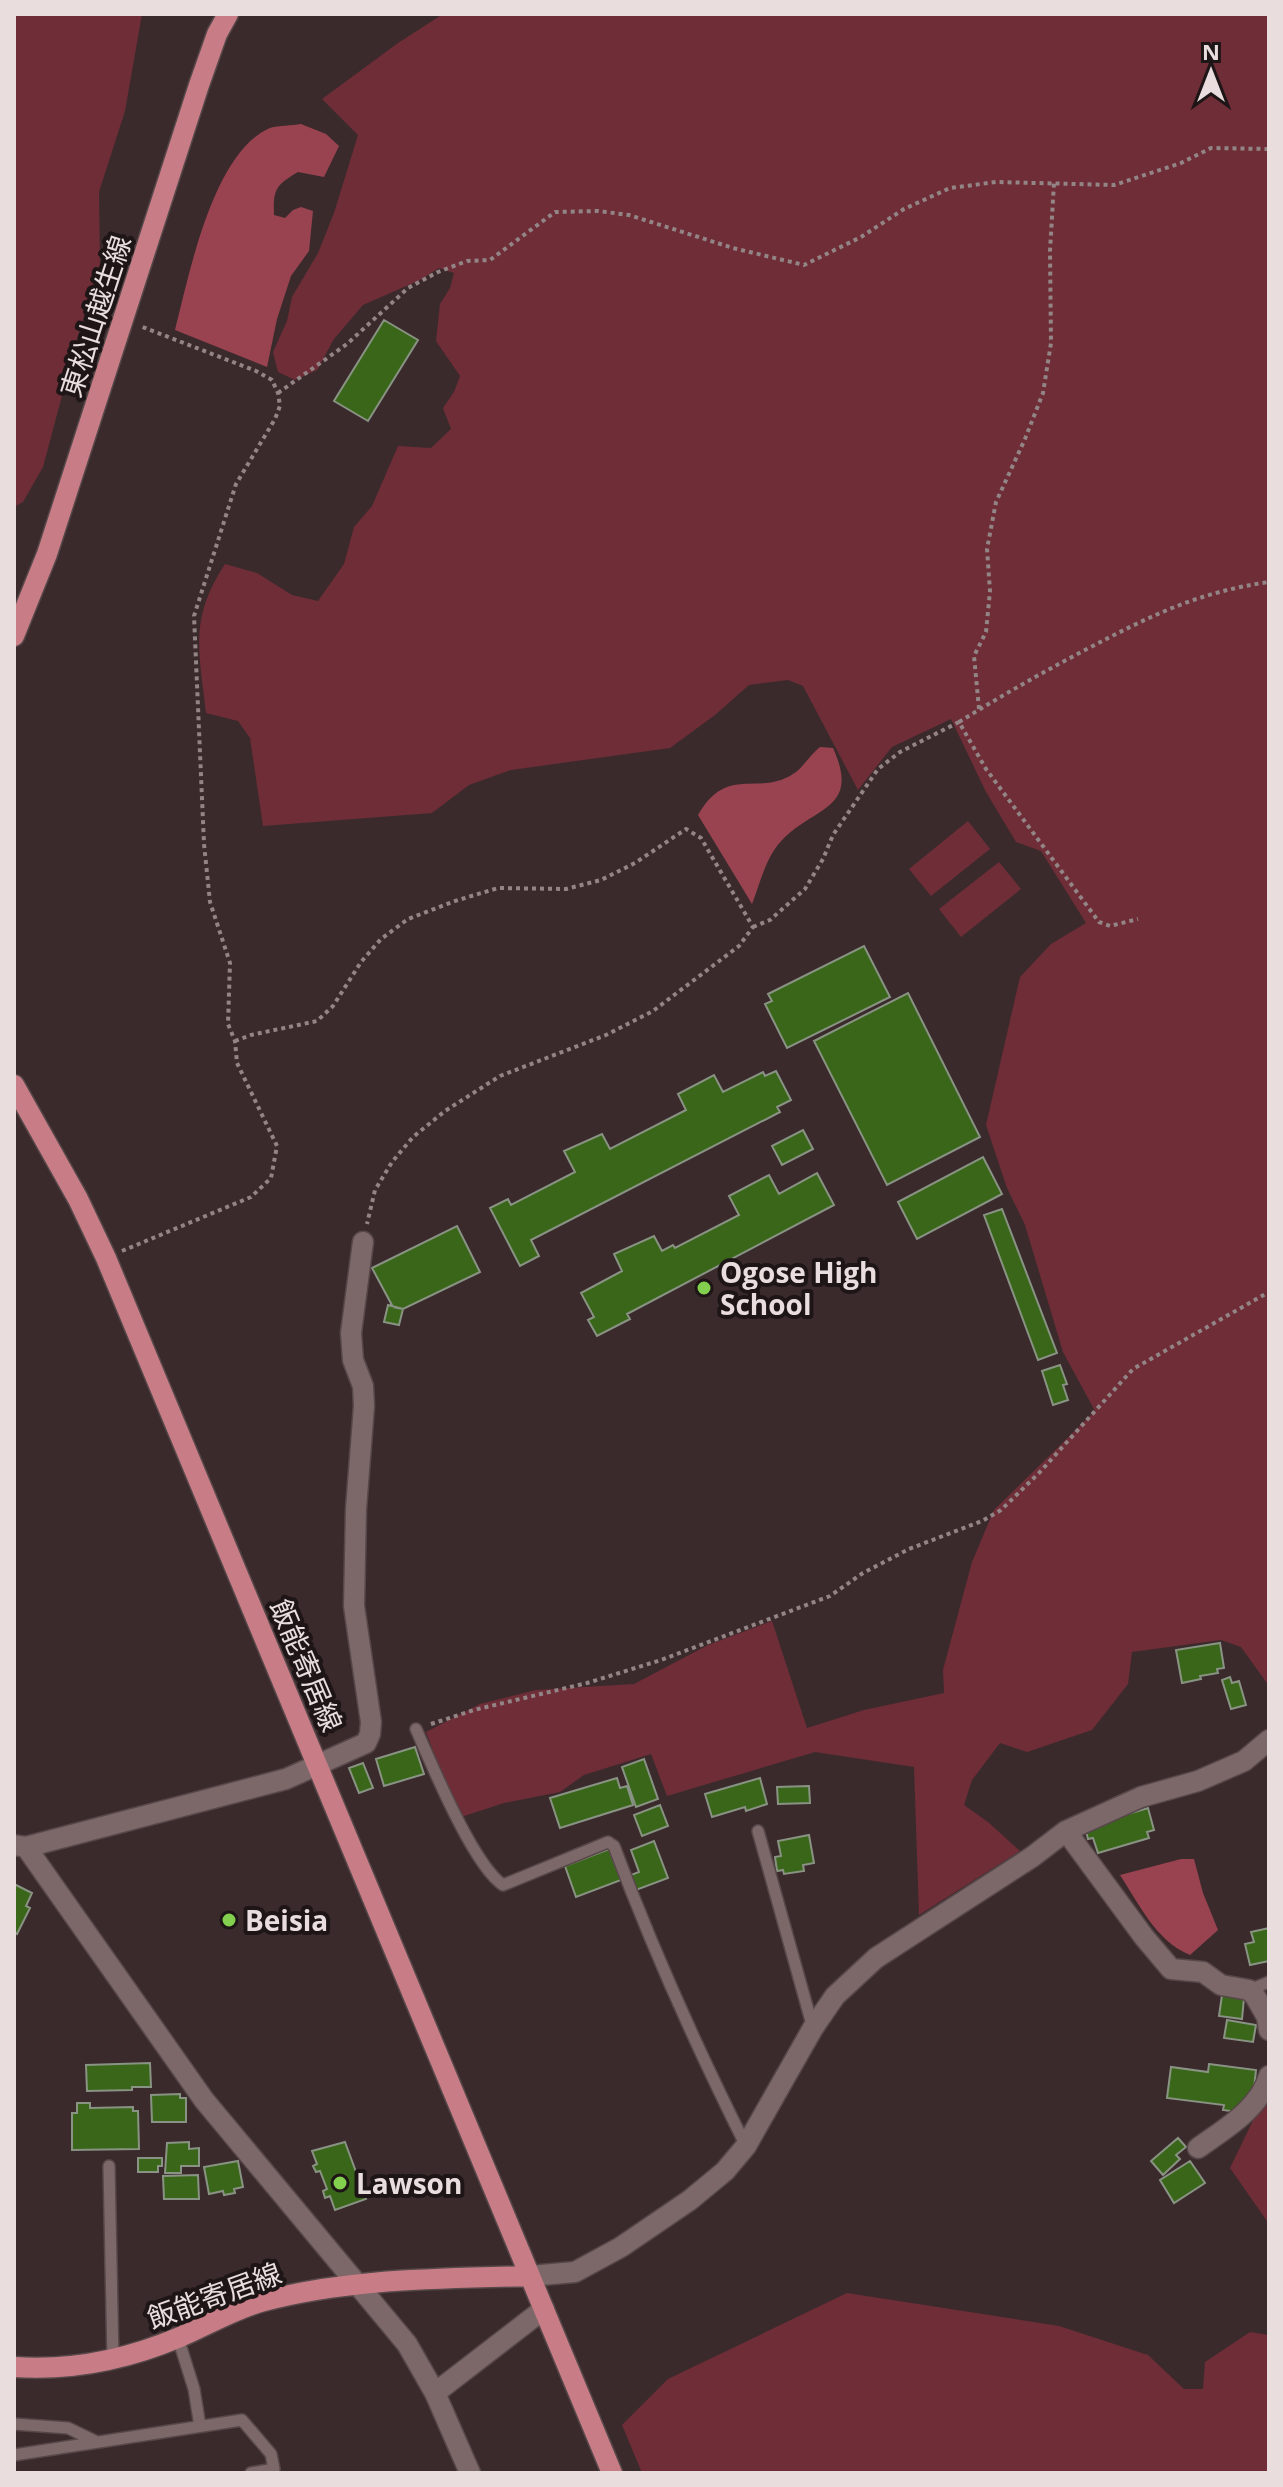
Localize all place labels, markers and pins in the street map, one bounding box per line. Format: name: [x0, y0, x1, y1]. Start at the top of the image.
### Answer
place label: Ogose High School: [720, 1253, 877, 1323]
marker: Ogose High School: [695, 1279, 713, 1297]
place label: Beisia: [245, 1901, 328, 1939]
marker: Beisia: [220, 1911, 238, 1929]
place label: Lawson: [356, 2164, 462, 2202]
marker: Lawson: [331, 2174, 349, 2192]

